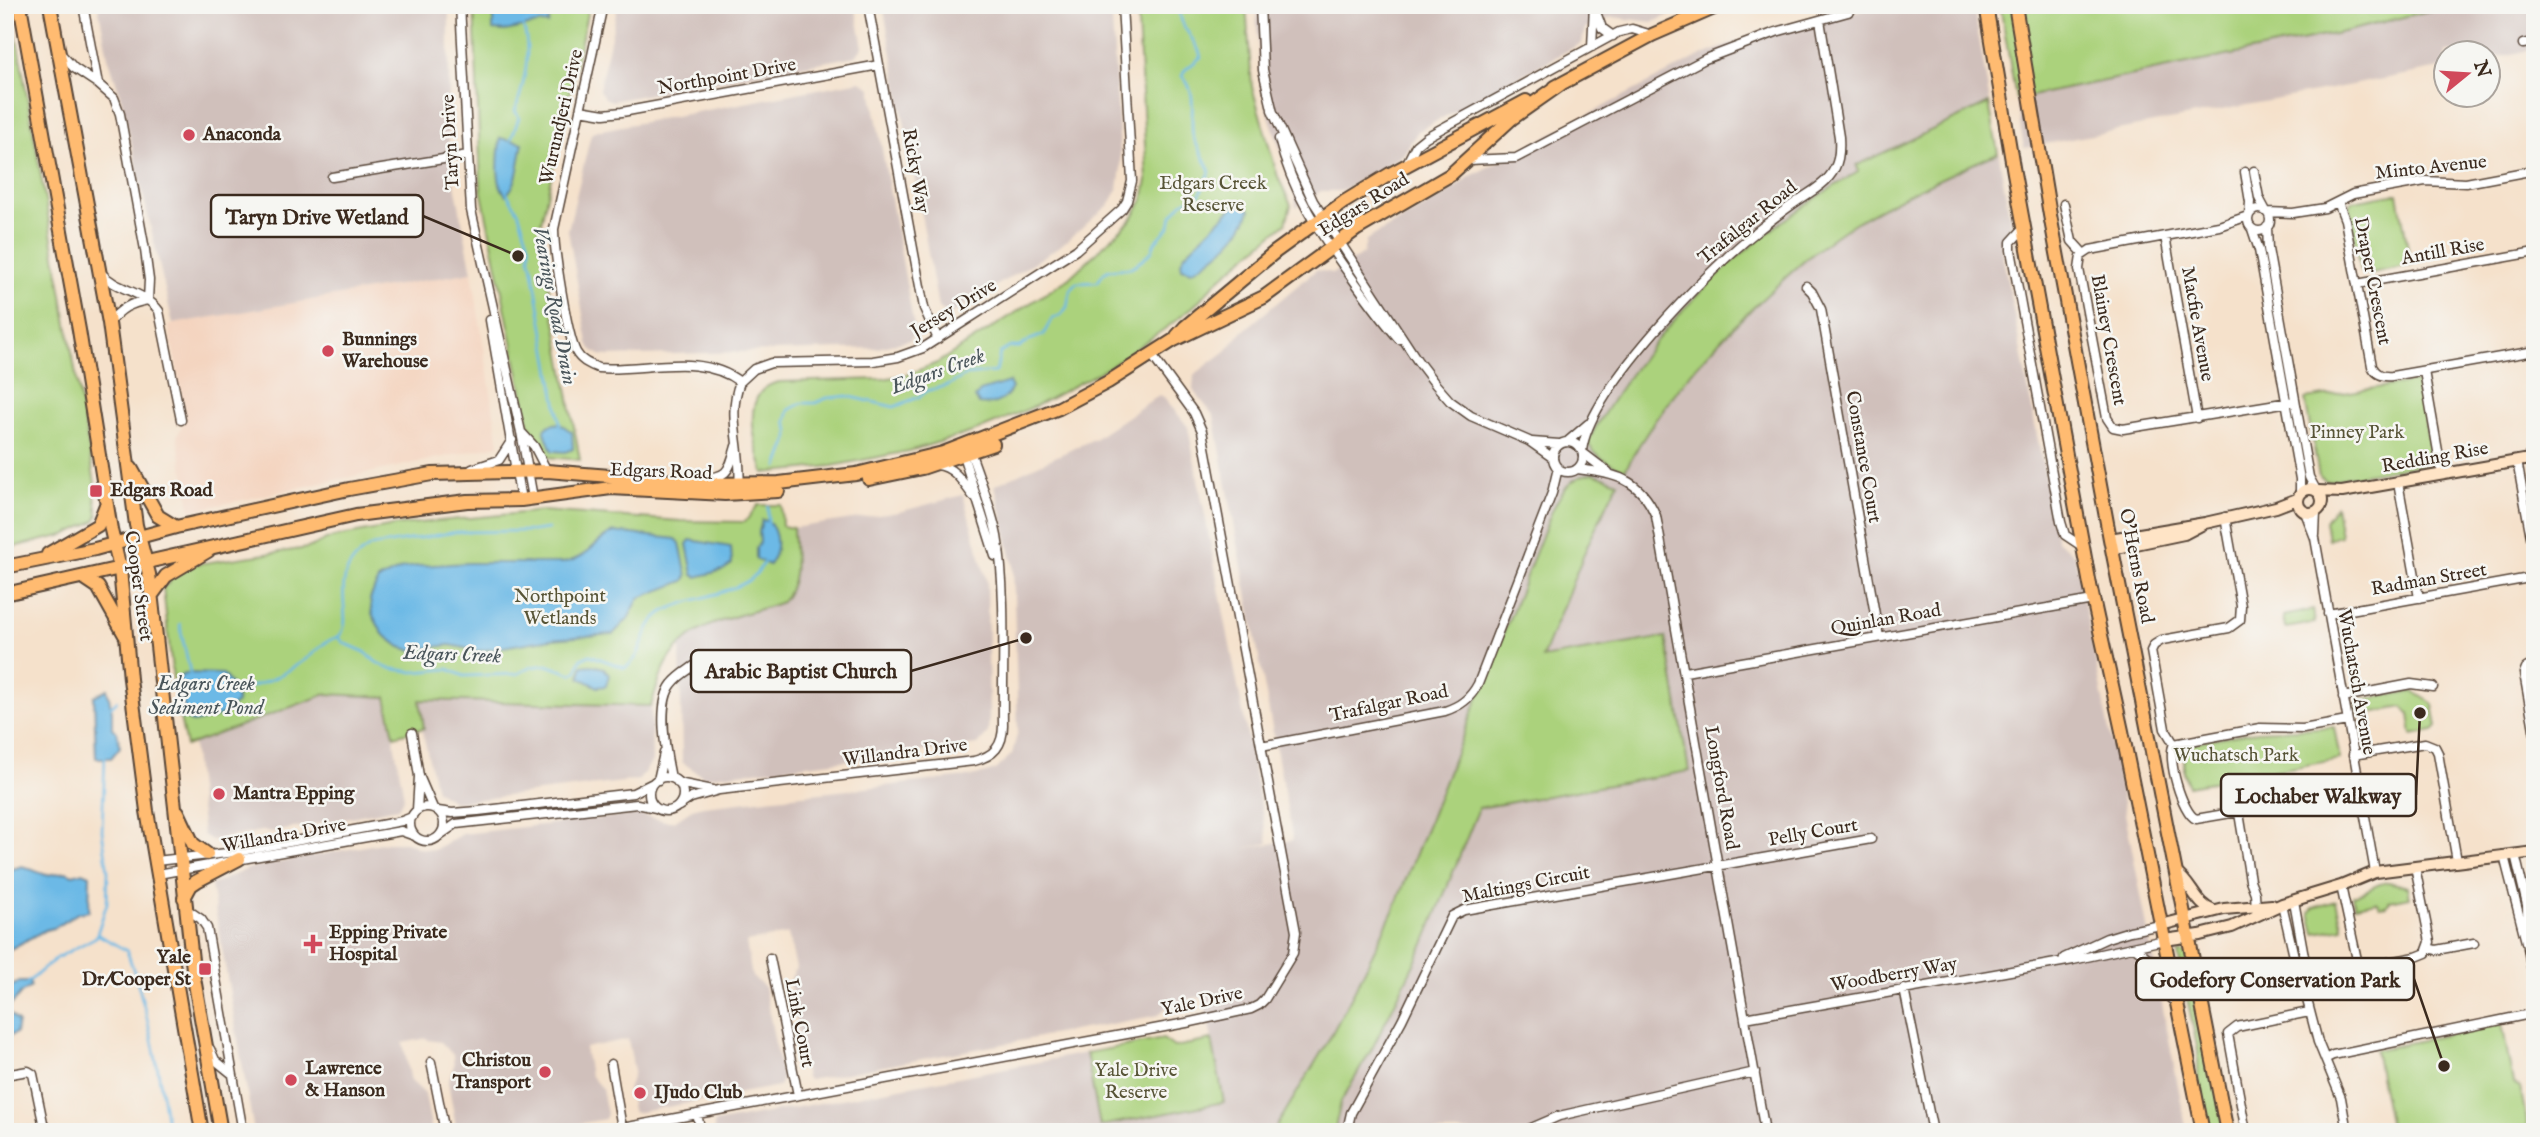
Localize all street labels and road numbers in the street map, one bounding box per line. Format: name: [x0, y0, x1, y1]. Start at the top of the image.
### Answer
street label: Wurundjeri Drive: [535, 47, 589, 187]
street label: Northpoint Drive: [656, 53, 798, 101]
street label: Taryn Drive: [437, 93, 465, 190]
street label: Ricky Way: [896, 127, 934, 216]
street label: Minto Avenue: [2374, 150, 2488, 186]
street label: Edgars Road: [1314, 167, 1415, 242]
street label: Trafalgar Road: [1694, 175, 1803, 270]
street label: Draper Crescent: [2348, 215, 2396, 348]
street label: Antill Rise: [2399, 233, 2487, 271]
street label: Macfie Avenue: [2175, 265, 2219, 384]
street label: Blainey Crescent: [2085, 273, 2131, 408]
street label: Jersey Drive: [905, 274, 1002, 345]
street label: Constance Court: [1840, 389, 1886, 525]
street label: Redding Rise: [2380, 437, 2490, 479]
street label: Edgars Road: [609, 458, 714, 486]
street label: O'Herns Road: [2113, 506, 2159, 626]
street label: Cooper Street: [118, 529, 158, 643]
street label: Radman Street: [2369, 558, 2489, 602]
street label: Quinlan Road: [1829, 598, 1944, 641]
street label: Wuchatsch Avenue: [2331, 607, 2381, 757]
street label: Trafalgar Road: [1328, 680, 1451, 728]
street label: Longford Road: [1698, 724, 1744, 853]
street label: Willandra Drive: [841, 733, 969, 773]
street label: Willandra Drive: [220, 813, 348, 859]
street label: Pelly Court: [1766, 813, 1860, 853]
street label: Maltings Circuit: [1460, 861, 1592, 909]
street label: Woodberry Way: [1829, 952, 1960, 998]
street label: Link Court: [779, 976, 819, 1070]
street label: Yale Drive: [1159, 982, 1245, 1022]

